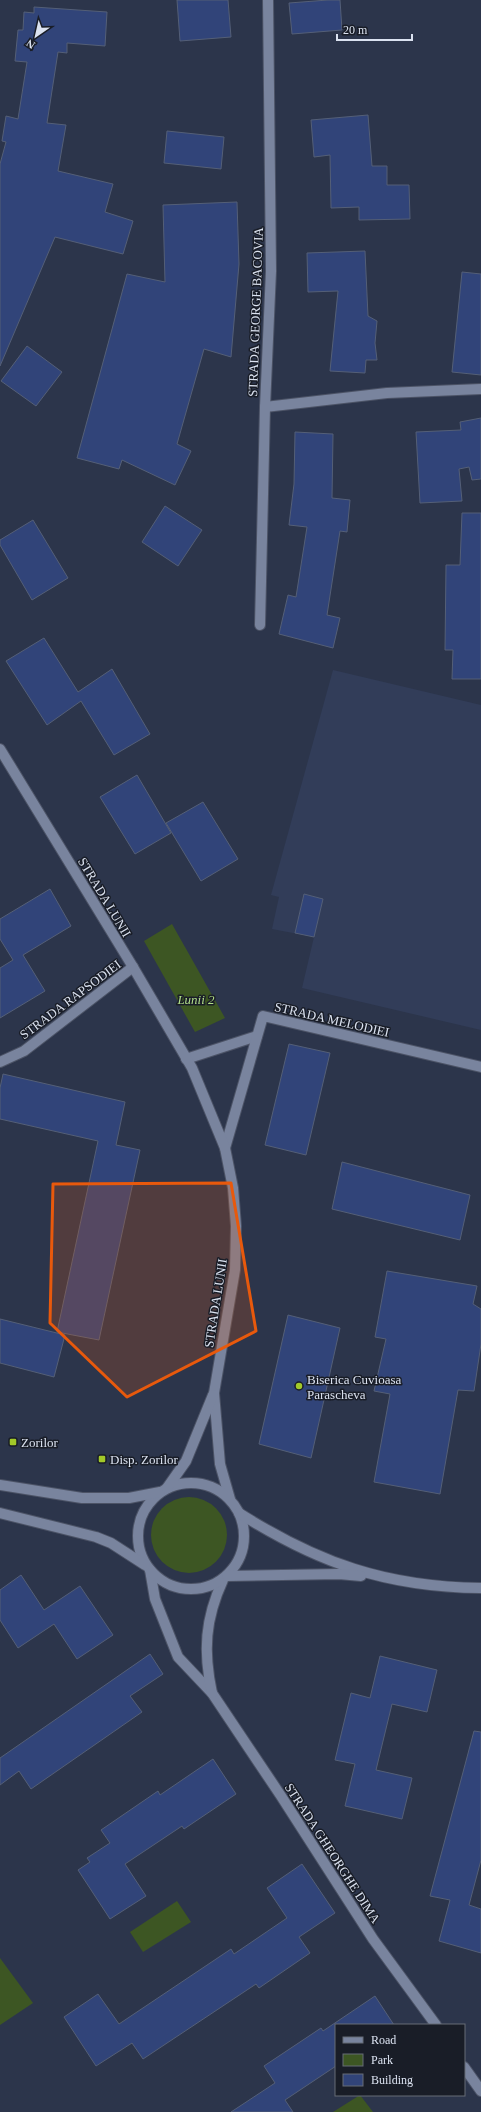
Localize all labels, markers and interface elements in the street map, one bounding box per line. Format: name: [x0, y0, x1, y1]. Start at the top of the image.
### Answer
north arrow: [16, 16, 56, 56]
scale bar: [337, 16, 412, 42]
text: 20 m: [343, 23, 368, 37]
text: N: [24, 37, 37, 51]
street label: STRADA GEORGE BACOVIA: [245, 226, 266, 397]
street label: STRADA LUNII: [75, 855, 134, 940]
street label: STRADA RAPSODIEI: [17, 957, 124, 1042]
park label: Lunii 2: [176, 992, 215, 1007]
street label: STRADA MELODIEI: [273, 999, 391, 1040]
street label: STRADA LUNII: [201, 1257, 230, 1349]
place label: Biserica Cuvioasa Parascheva: [307, 1372, 401, 1402]
marker: Biserica Cuvioasa Parascheva: [294, 1381, 304, 1391]
place label: Zorilor: [21, 1435, 58, 1450]
marker: Zorilor: [8, 1437, 18, 1447]
place label: Disp. Zorilor: [110, 1452, 179, 1467]
marker: Disp. Zorilor: [97, 1454, 107, 1464]
street label: STRADA GHEORGHE DIMA: [282, 1780, 384, 1927]
legend: [335, 2024, 465, 2096]
text: Road: [371, 2033, 396, 2047]
text: Park: [371, 2053, 393, 2067]
text: Building: [371, 2073, 413, 2087]

